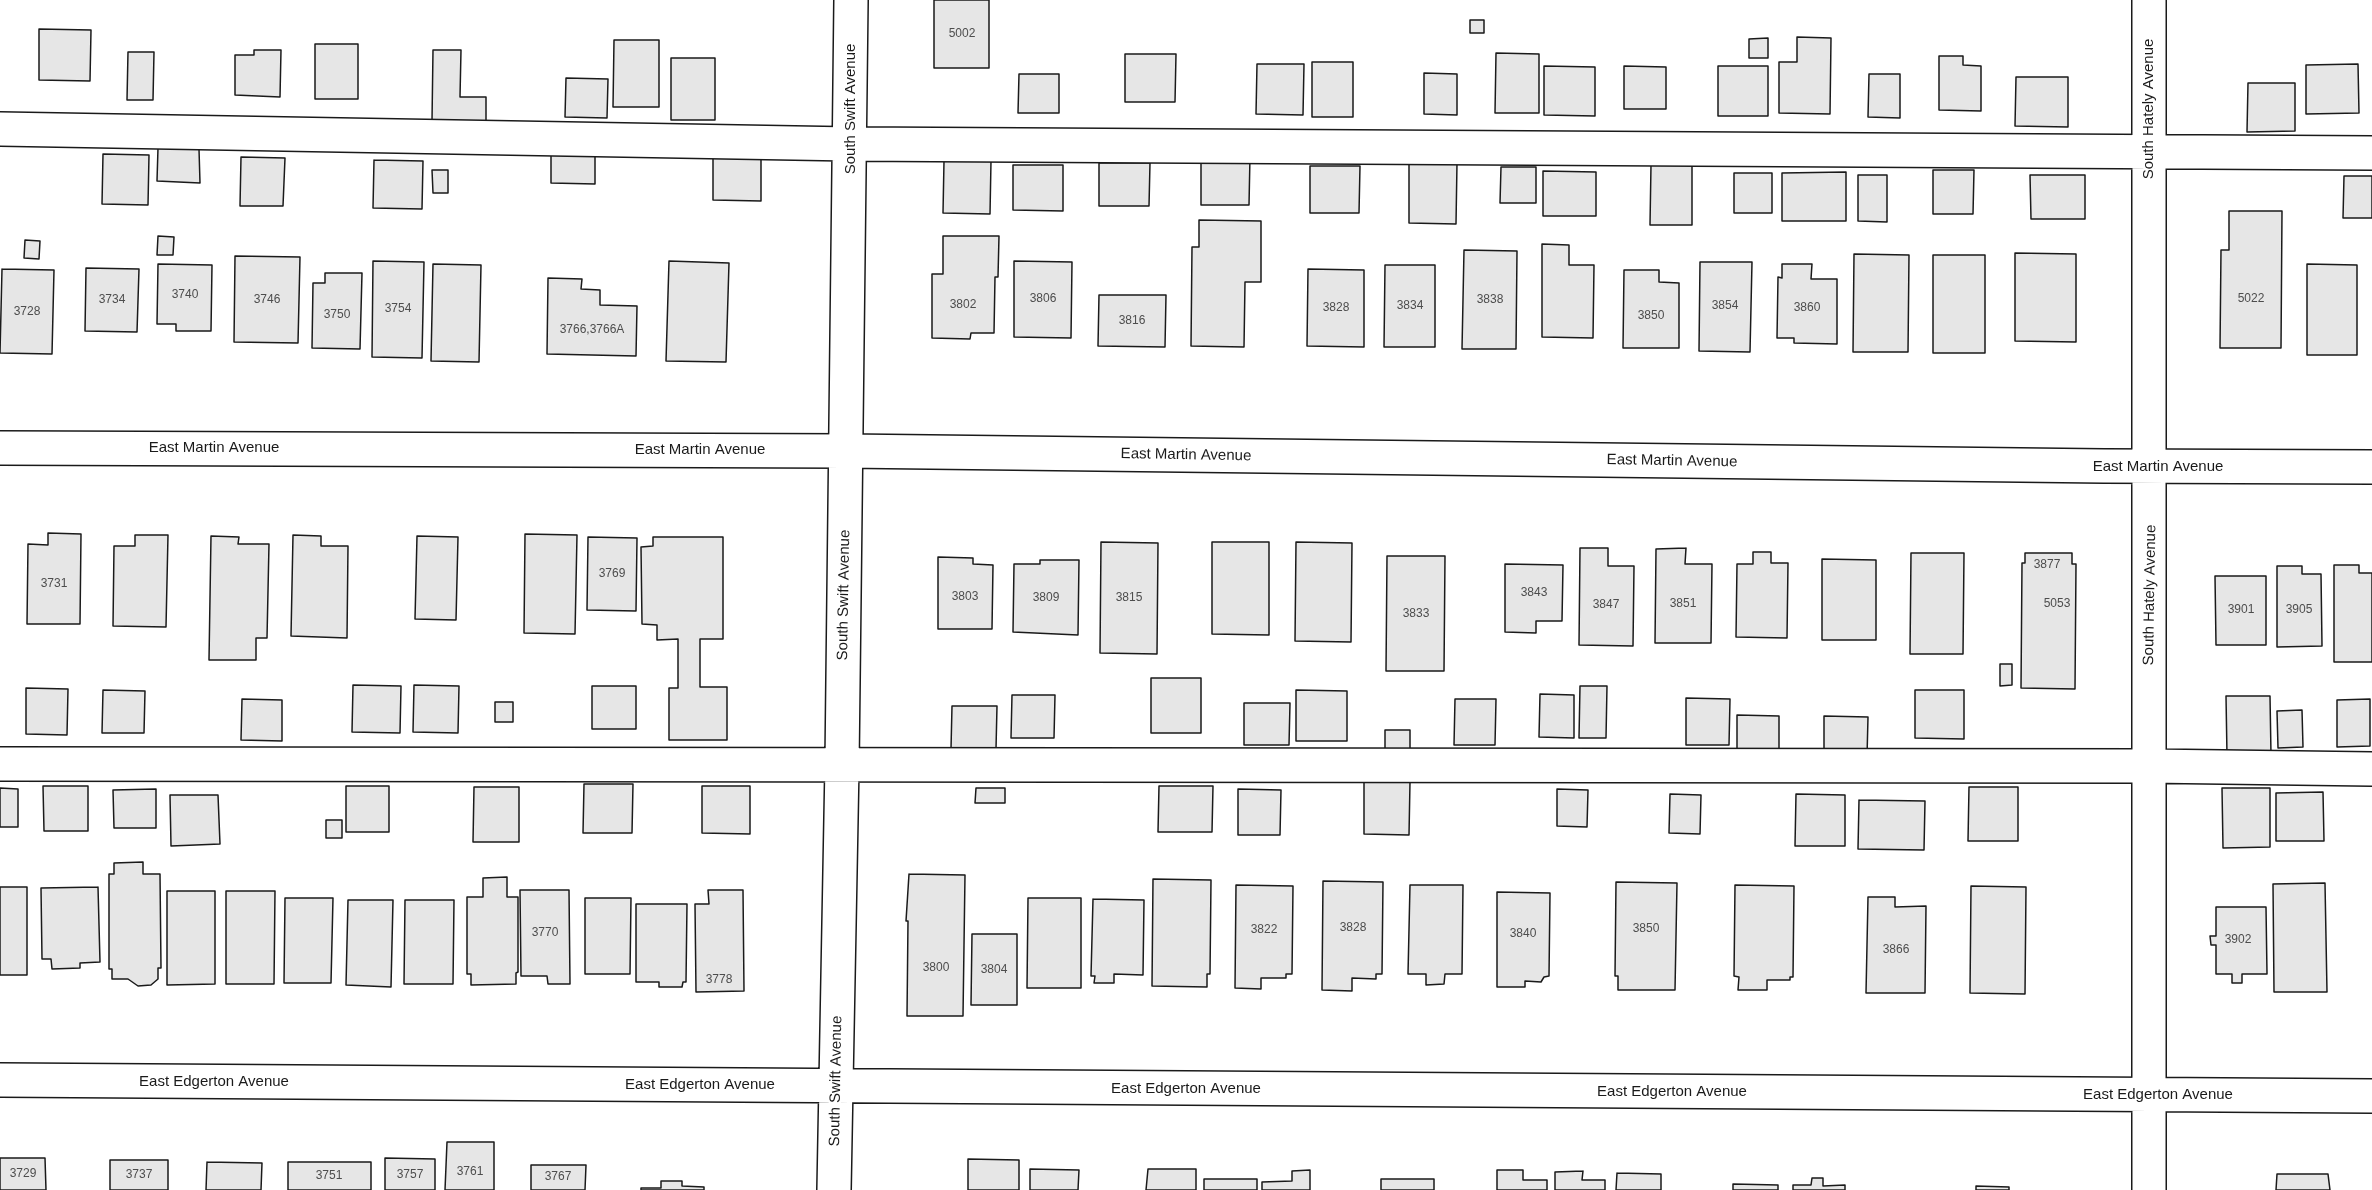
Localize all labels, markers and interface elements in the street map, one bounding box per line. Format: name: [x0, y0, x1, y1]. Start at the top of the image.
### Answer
house number: 5002: [949, 27, 975, 41]
street label: South Hately Avenue: [2140, 39, 2158, 179]
street label: South Swift Avenue: [842, 44, 860, 174]
house number: 3740: [172, 288, 198, 302]
house number: 3806: [1030, 292, 1056, 306]
house number: 5022: [2238, 292, 2264, 306]
house number: 3734: [99, 293, 125, 307]
house number: 3746: [254, 293, 280, 307]
house number: 3838: [1477, 293, 1503, 307]
house number: 3802: [950, 298, 976, 312]
house number: 3834: [1397, 299, 1423, 313]
house number: 3854: [1712, 299, 1738, 313]
house number: 3828: [1323, 301, 1349, 315]
house number: 3860: [1794, 301, 1820, 315]
house number: 3754: [385, 302, 411, 316]
house number: 3728: [14, 305, 40, 319]
house number: 3750: [324, 308, 350, 322]
house number: 3850: [1638, 309, 1664, 323]
house number: 3816: [1119, 314, 1145, 328]
house number: 3766,3766A: [560, 323, 624, 337]
street label: East Martin Avenue: [149, 439, 279, 457]
street label: East Martin Avenue: [635, 441, 765, 459]
street label: East Martin Avenue: [1121, 445, 1251, 465]
street label: East Martin Avenue: [1607, 451, 1737, 471]
street label: East Martin Avenue: [2093, 458, 2223, 476]
street label: South Hately Avenue: [2140, 525, 2160, 665]
street label: South Swift Avenue: [834, 530, 854, 660]
house number: 3877: [2034, 558, 2060, 572]
house number: 3769: [599, 567, 625, 581]
house number: 3731: [41, 577, 67, 591]
house number: 3843: [1521, 586, 1547, 600]
house number: 3803: [952, 590, 978, 604]
house number: 3809: [1033, 591, 1059, 605]
house number: 3815: [1116, 591, 1142, 605]
house number: 3851: [1670, 597, 1696, 611]
house number: 5053: [2044, 597, 2070, 611]
house number: 3847: [1593, 598, 1619, 612]
house number: 3901: [2228, 603, 2254, 617]
house number: 3905: [2286, 603, 2312, 617]
house number: 3833: [1403, 607, 1429, 621]
house number: 3828: [1340, 921, 1366, 935]
house number: 3850: [1633, 922, 1659, 936]
house number: 3822: [1251, 923, 1277, 937]
house number: 3770: [532, 926, 558, 940]
house number: 3840: [1510, 927, 1536, 941]
house number: 3902: [2225, 933, 2251, 947]
house number: 3866: [1883, 943, 1909, 957]
house number: 3800: [923, 961, 949, 975]
house number: 3804: [981, 963, 1007, 977]
house number: 3778: [706, 973, 732, 987]
street label: South Swift Avenue: [826, 1016, 846, 1146]
street label: East Edgerton Avenue: [139, 1073, 289, 1091]
street label: East Edgerton Avenue: [625, 1076, 775, 1094]
street label: East Edgerton Avenue: [1111, 1080, 1261, 1098]
street label: East Edgerton Avenue: [1597, 1083, 1747, 1101]
street label: East Edgerton Avenue: [2083, 1086, 2233, 1104]
house number: 3761: [457, 1165, 483, 1179]
house number: 3729: [10, 1167, 36, 1181]
house number: 3737: [126, 1168, 152, 1182]
house number: 3757: [397, 1168, 423, 1182]
house number: 3751: [316, 1169, 342, 1183]
house number: 3767: [545, 1170, 571, 1184]

